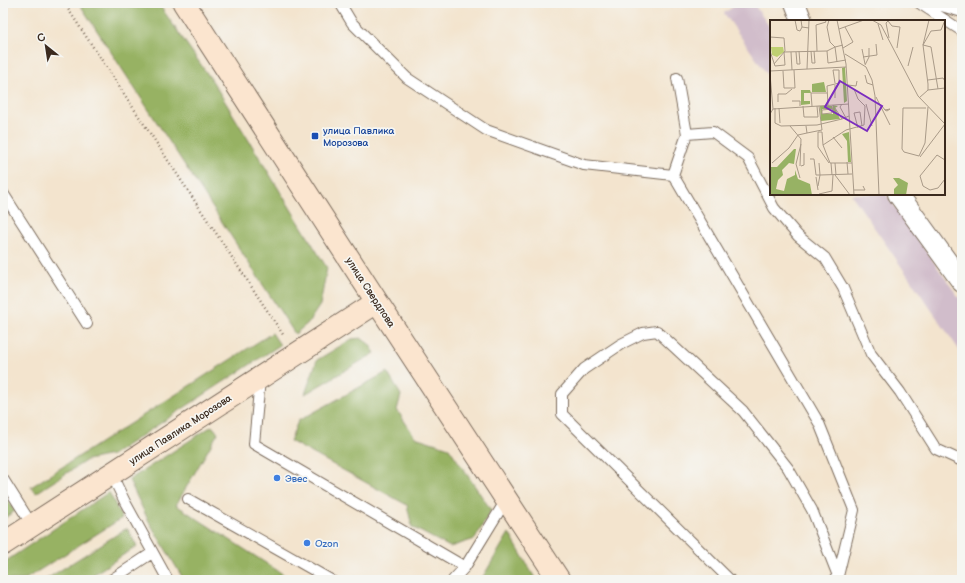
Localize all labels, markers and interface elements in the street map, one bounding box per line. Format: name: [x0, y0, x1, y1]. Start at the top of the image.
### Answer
inset map: [770, 20, 945, 195]
north arrow: [26, 26, 66, 66]
text: С: [35, 30, 48, 45]
place label: улица Павлика Морозова: [323, 125, 394, 149]
marker: улица Павлика Морозова: [310, 131, 320, 141]
street label: улица Свердлова: [343, 255, 397, 330]
street label: улица Павлика Морозова: [127, 392, 234, 467]
marker: Эвес: [272, 473, 282, 483]
place label: Эвес: [285, 473, 308, 485]
marker: Ozon: [302, 538, 312, 548]
place label: Ozon: [315, 538, 339, 550]

